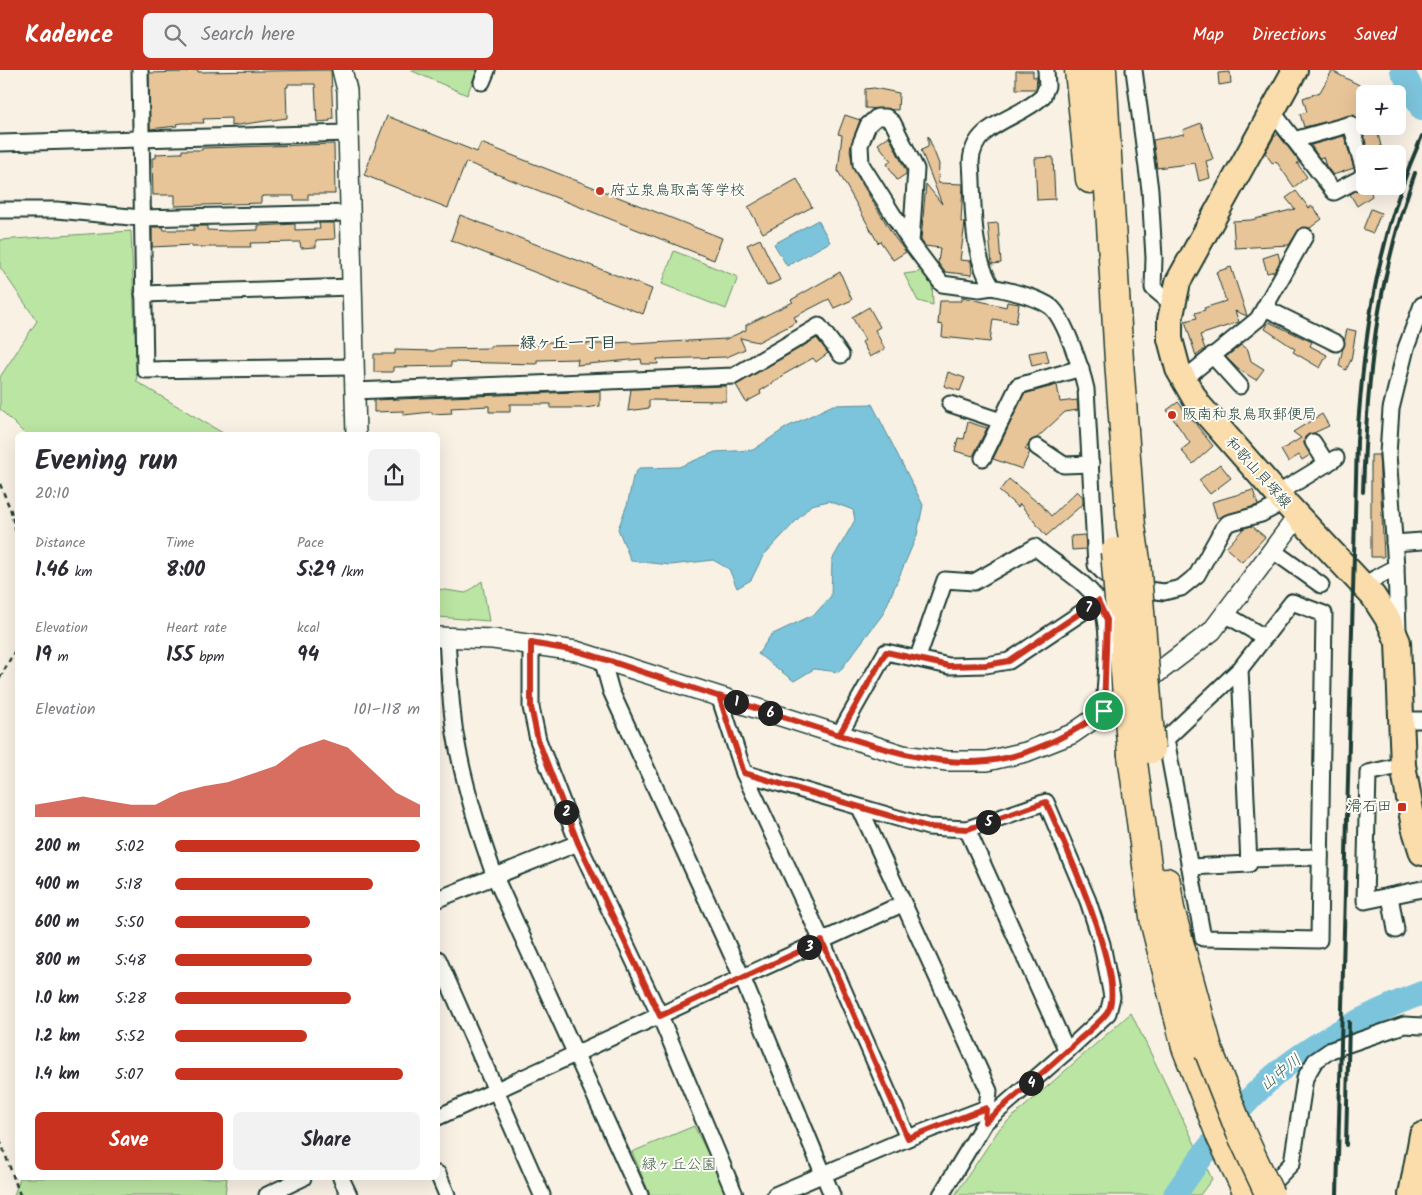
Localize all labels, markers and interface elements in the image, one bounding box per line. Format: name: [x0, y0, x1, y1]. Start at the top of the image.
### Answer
search box: [143, 13, 493, 58]
text: Kadence: [25, 16, 113, 55]
text: Search here: [201, 20, 295, 50]
icon: search: [161, 21, 189, 49]
text: Map: [1192, 21, 1224, 50]
text: Directions: [1252, 21, 1326, 50]
text: Saved: [1354, 21, 1397, 50]
map controls: [1356, 85, 1406, 195]
button: +: [1356, 85, 1406, 135]
button: −: [1356, 145, 1406, 195]
place label: 府立泉鳥取高等学校: [610, 179, 745, 203]
marker: 府立泉鳥取高等学校: [594, 185, 606, 197]
district label: 緑ヶ丘一丁目: [520, 331, 616, 356]
place label: 阪南和泉鳥取郵便局: [1182, 403, 1317, 427]
marker: 阪南和泉鳥取郵便局: [1166, 409, 1178, 421]
street label: 和歌山貝塚線: [1219, 432, 1297, 514]
text: Evening run: [35, 439, 178, 484]
button: share: [368, 449, 420, 501]
text: 20:10: [35, 481, 69, 506]
text: Distance: [35, 532, 85, 554]
text: Time: [166, 532, 194, 554]
text: Pace: [297, 532, 324, 554]
text: 1.46: [35, 554, 69, 587]
text: 8:00: [166, 554, 205, 587]
text: 5:29: [297, 554, 336, 587]
text: km: [69, 561, 92, 583]
text: /km: [336, 561, 364, 583]
pin: 7: [1076, 596, 1100, 620]
text: 7: [1085, 597, 1092, 619]
text: Elevation: [35, 617, 88, 639]
text: Heart rate: [166, 617, 227, 639]
text: kcal: [297, 617, 320, 639]
text: 19: [35, 639, 52, 672]
text: 155: [166, 639, 194, 672]
text: 94: [297, 639, 319, 672]
text: m: [52, 646, 69, 668]
text: bpm: [194, 646, 224, 668]
pin: 1: [724, 690, 748, 714]
pin: [1083, 690, 1125, 732]
text: 1: [734, 691, 739, 713]
text: Elevation: [35, 697, 96, 722]
text: 101–118 m: [353, 697, 420, 722]
icon: arrive: [1090, 697, 1118, 725]
pin: 6: [758, 700, 782, 726]
text: 6: [767, 702, 774, 724]
place label: 滑石田: [1347, 795, 1392, 819]
pin: 2: [554, 800, 578, 824]
text: 2: [562, 801, 571, 823]
marker: 滑石田: [1396, 801, 1408, 813]
pin: 5: [976, 810, 1000, 834]
text: 5: [985, 811, 992, 833]
text: 200 m: [35, 834, 80, 859]
text: 5:02: [115, 834, 145, 859]
text: 400 m: [35, 872, 79, 897]
text: 5:18: [115, 872, 142, 897]
text: 600 m: [35, 910, 79, 935]
text: 5:50: [115, 910, 144, 935]
pin: 3: [796, 934, 822, 960]
text: 3: [806, 936, 813, 958]
text: 800 m: [35, 948, 80, 973]
text: 5:48: [115, 948, 146, 973]
text: 1.0 km: [35, 986, 79, 1011]
text: 5:28: [115, 986, 146, 1011]
text: 1.2 km: [35, 1024, 80, 1049]
text: 5:52: [115, 1024, 145, 1049]
water label: 山中川: [1254, 1048, 1308, 1098]
text: 1.4 km: [35, 1062, 80, 1087]
text: 5:07: [115, 1062, 143, 1087]
pin: 4: [1018, 1070, 1044, 1096]
text: 4: [1028, 1072, 1035, 1094]
button: Save: [35, 1112, 223, 1170]
button: Share: [233, 1112, 420, 1170]
park label: 緑ヶ丘公園: [641, 1153, 717, 1177]

